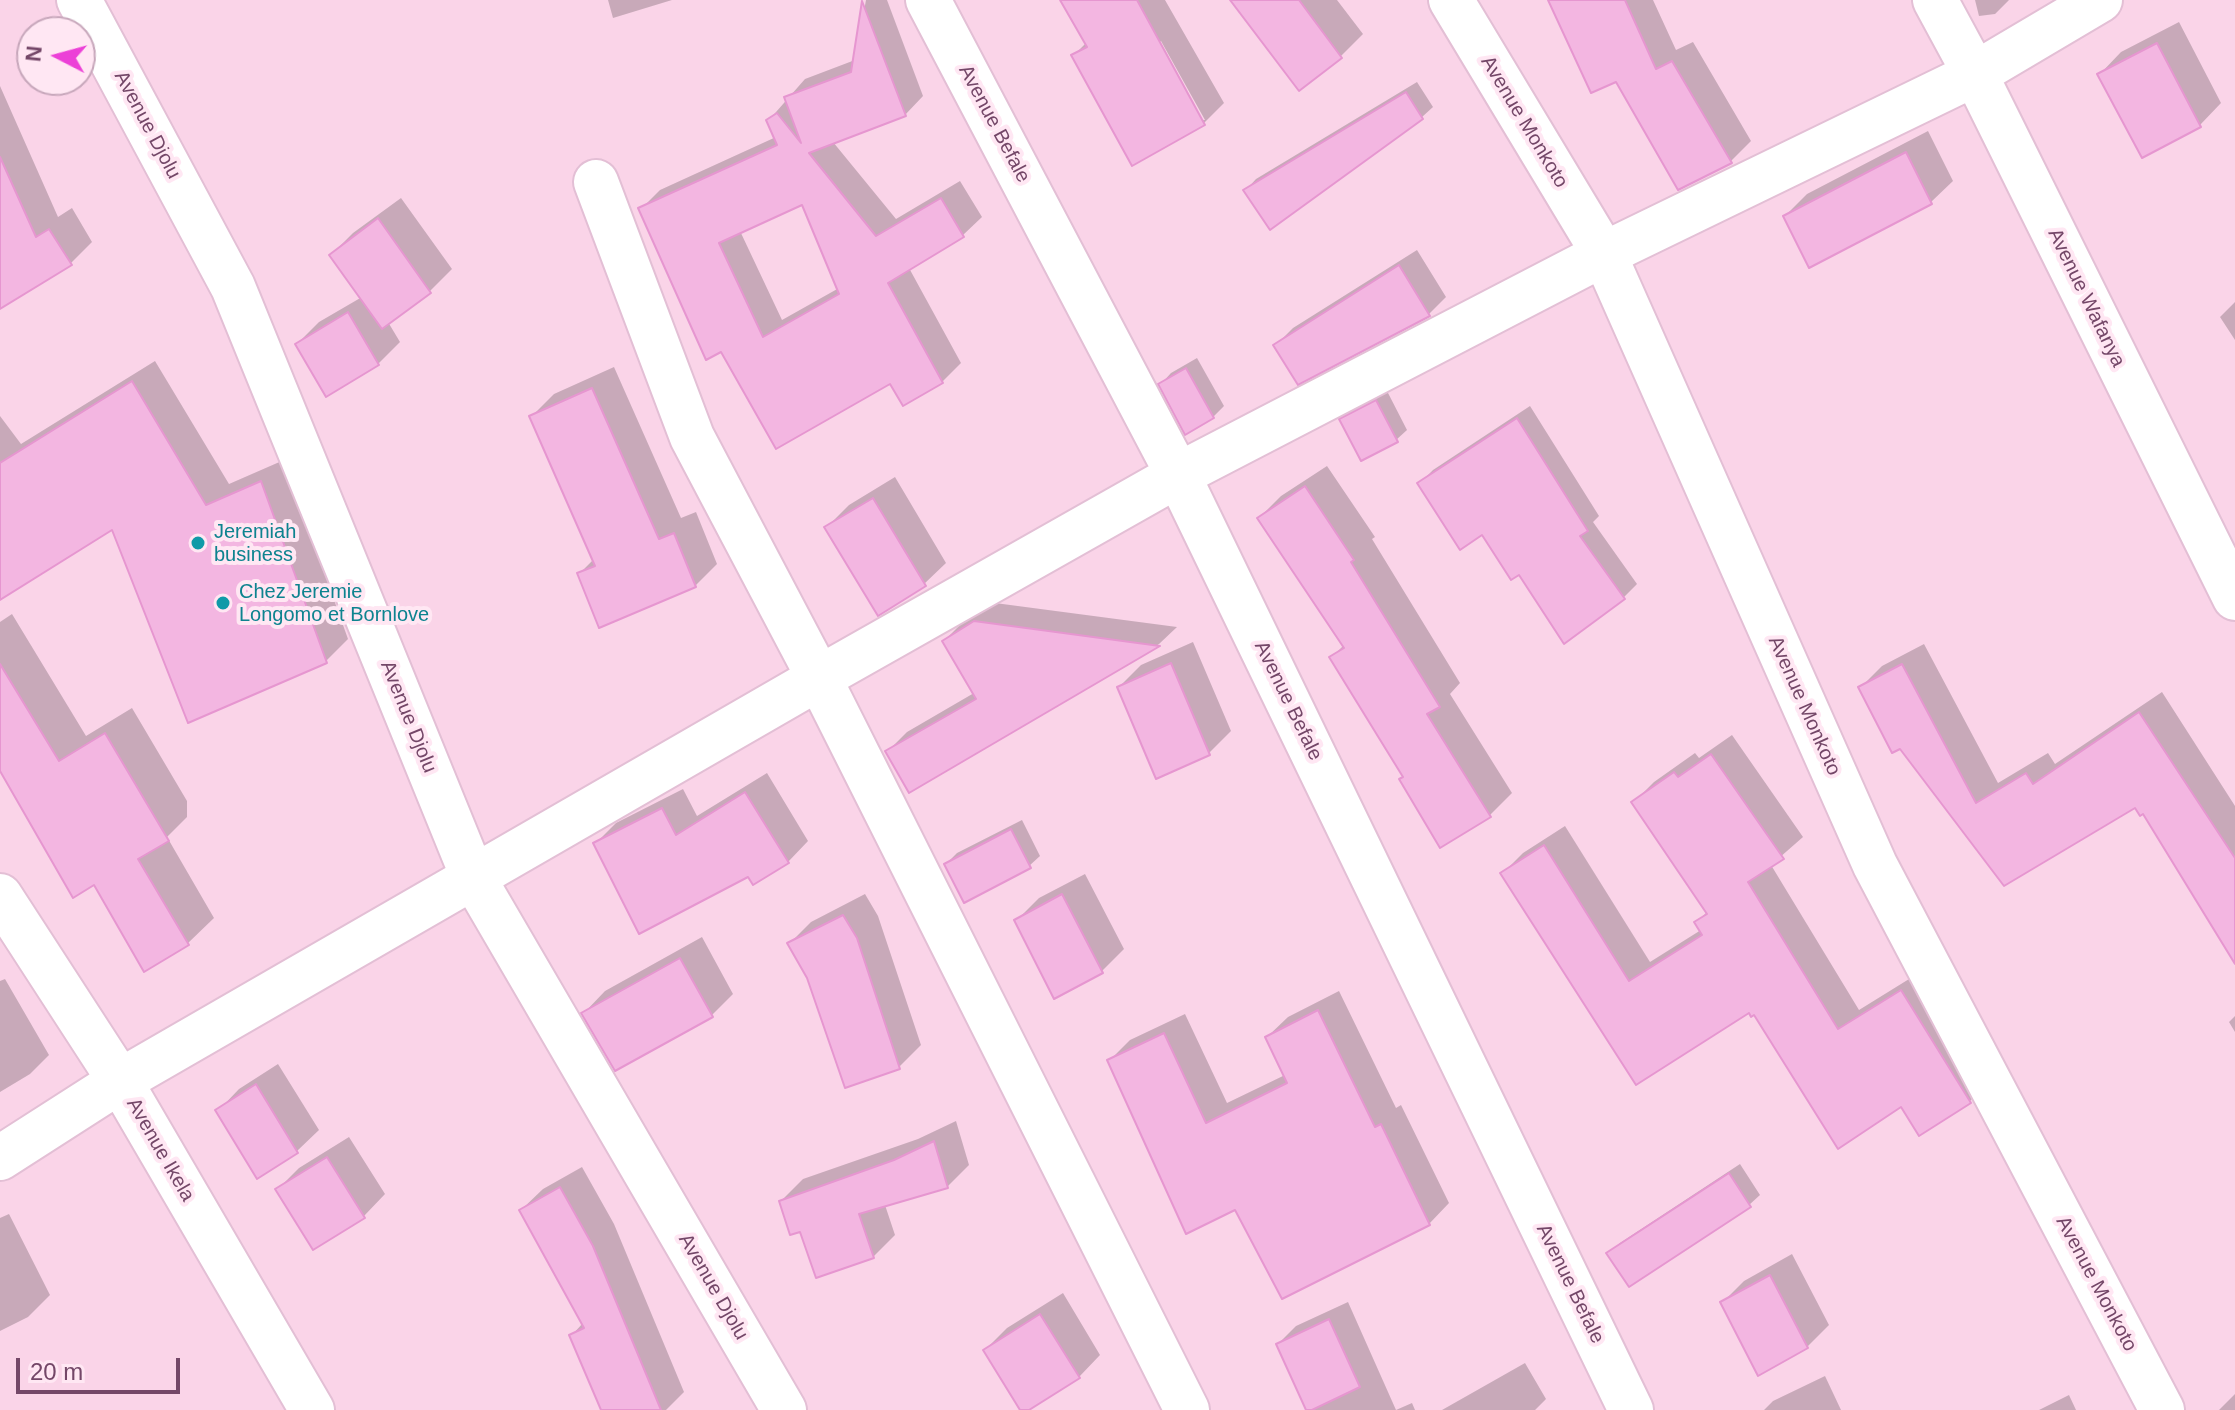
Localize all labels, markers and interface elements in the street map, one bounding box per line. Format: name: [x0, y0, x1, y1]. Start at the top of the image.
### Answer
north arrow: [16, 16, 96, 96]
text: N: [20, 44, 47, 63]
street label: Avenue Monkoto: [1475, 52, 1573, 192]
street label: Avenue Befale: [953, 61, 1035, 187]
street label: Avenue Djolu: [109, 67, 185, 183]
street label: Avenue Wafanya: [2042, 225, 2130, 371]
place label: Jeremiah business: [214, 520, 296, 567]
marker: Jeremiah business: [189, 534, 207, 552]
place label: Chez Jeremie Longomo et Bornlove: [239, 580, 429, 627]
marker: Chez Jeremie Longomo et Bornlove: [214, 594, 232, 612]
street label: Avenue Monkoto: [1763, 633, 1845, 779]
street label: Avenue Befale: [1249, 637, 1327, 765]
street label: Avenue Djolu: [375, 658, 441, 776]
street label: Avenue Ikela: [121, 1094, 199, 1206]
street label: Avenue Monkoto: [2050, 1212, 2142, 1356]
street label: Avenue Befale: [1531, 1220, 1609, 1348]
street label: Avenue Djolu: [673, 1230, 753, 1344]
scale bar: [20, 1342, 184, 1392]
text: 20 m: [30, 1358, 83, 1385]

